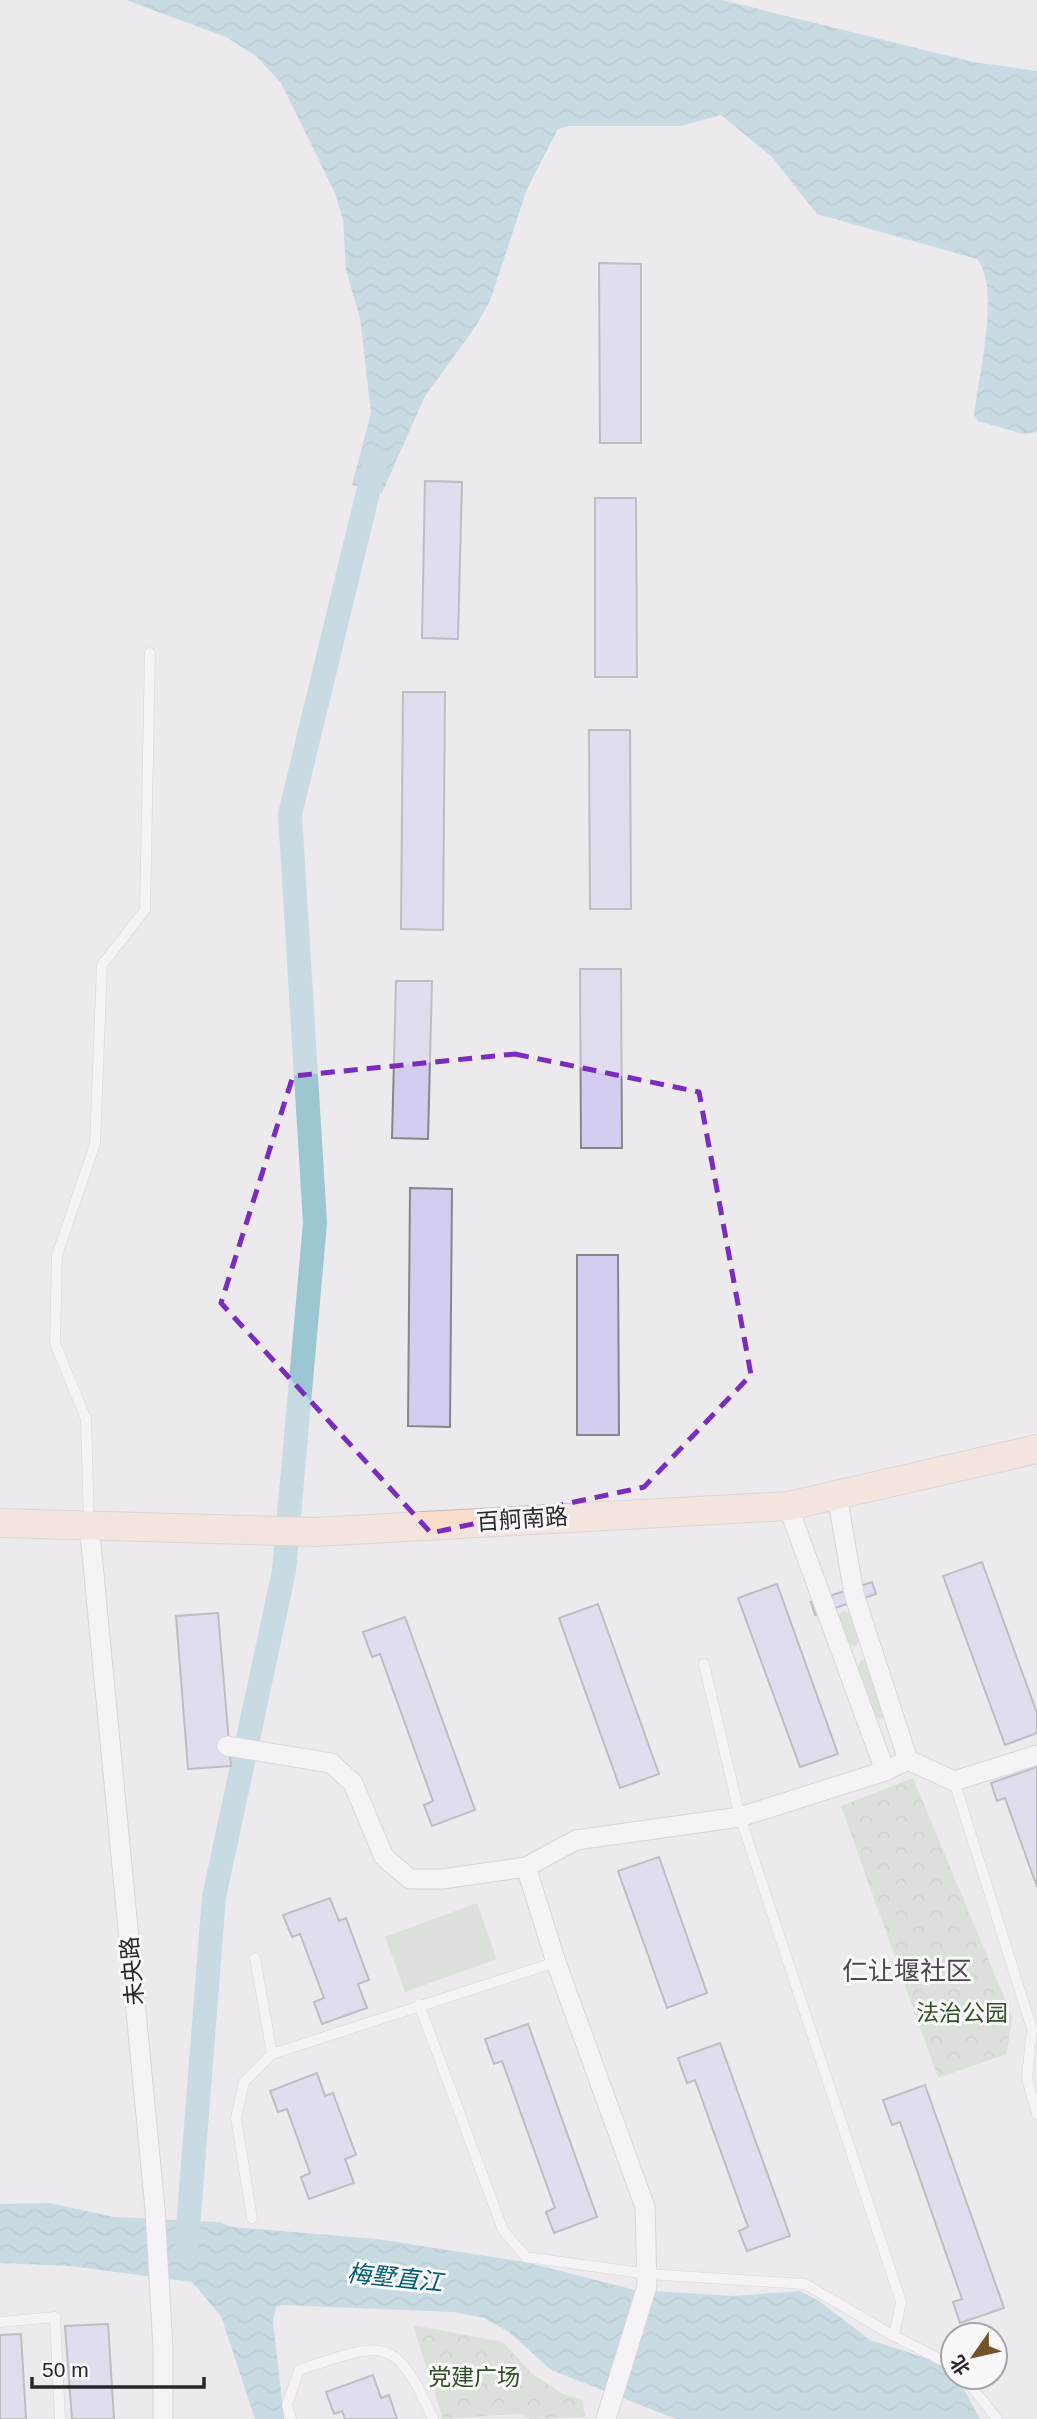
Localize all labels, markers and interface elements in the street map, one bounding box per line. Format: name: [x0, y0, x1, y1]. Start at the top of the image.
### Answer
street label: 百舸南路: [475, 1503, 569, 1535]
street label: 未央路: [116, 1935, 148, 2007]
district label: 仁让堰社区: [842, 1956, 972, 1986]
park label: 法治公园: [916, 2000, 1008, 2026]
water label: 梅墅直江: [346, 2259, 447, 2296]
north arrow: [939, 2321, 1009, 2391]
scale bar: [32, 2346, 203, 2390]
text: 北: [946, 2351, 974, 2379]
text: 50 m: [42, 2358, 89, 2381]
park label: 党建广场: [428, 2364, 520, 2390]

